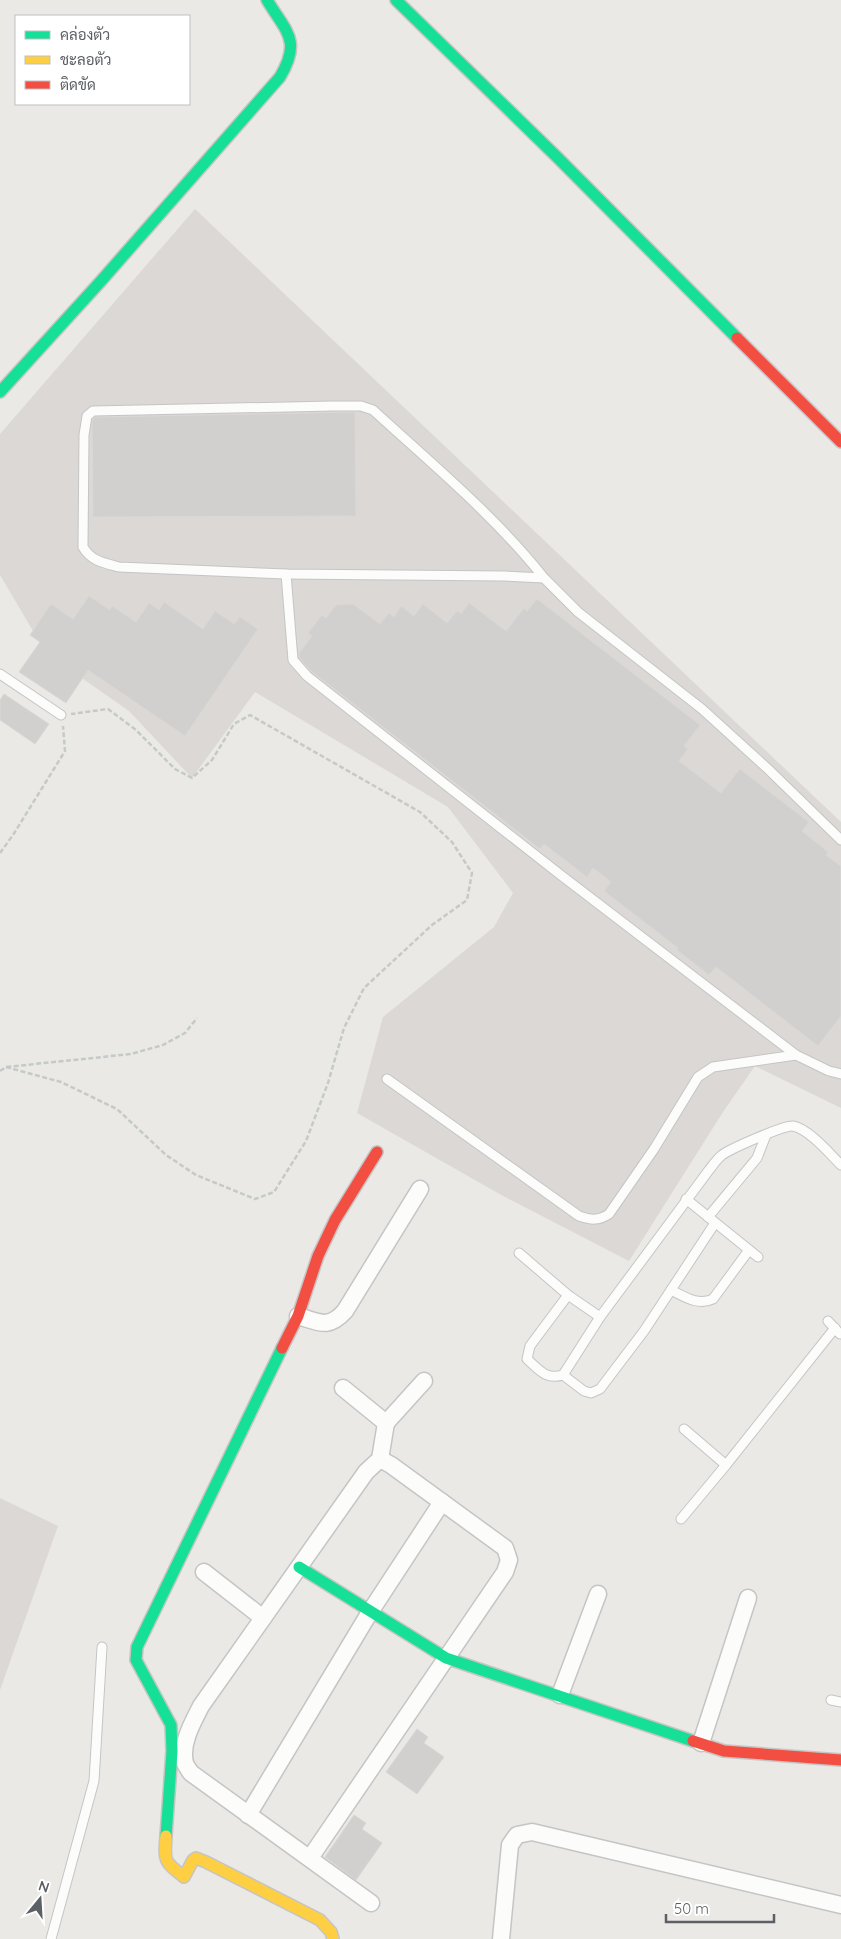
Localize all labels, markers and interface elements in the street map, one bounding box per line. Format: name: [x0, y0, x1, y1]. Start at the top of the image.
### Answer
legend: [15, 15, 190, 105]
text: คล่องตัว: [60, 25, 110, 44]
text: ชะลอตัว: [60, 50, 111, 69]
text: ติดขัด: [60, 75, 96, 94]
north arrow: [15, 1874, 65, 1924]
text: N: [36, 1876, 52, 1897]
scale bar: [666, 1892, 774, 1924]
text: 50 m: [674, 1899, 709, 1918]

